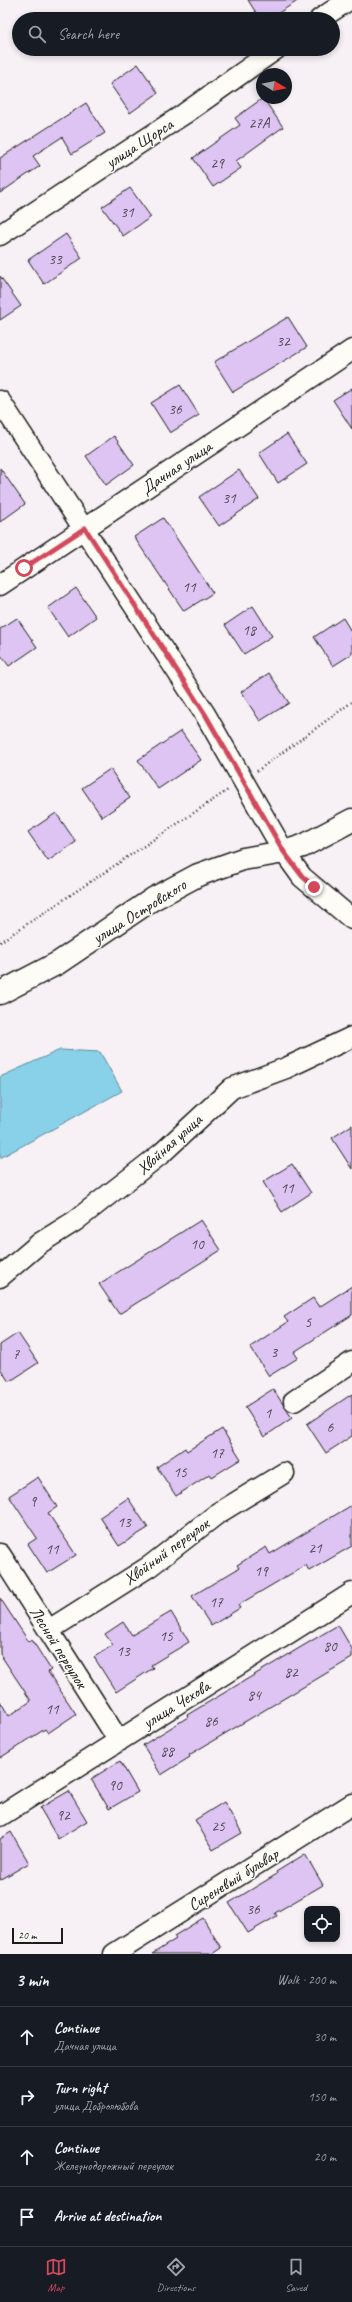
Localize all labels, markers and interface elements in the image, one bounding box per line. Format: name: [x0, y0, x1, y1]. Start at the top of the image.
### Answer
search box: [12, 12, 340, 56]
icon: search: [26, 23, 48, 45]
text: Search here: [58, 25, 119, 44]
north arrow: [256, 68, 292, 104]
street label: улица Щорса: [101, 113, 178, 174]
house number: 27А: [248, 114, 271, 133]
house number: 29: [210, 154, 225, 173]
house number: 31: [120, 203, 135, 222]
house number: 33: [48, 250, 63, 269]
house number: 32: [276, 332, 291, 351]
house number: 36: [168, 400, 183, 419]
street label: Дачная улица: [137, 435, 218, 499]
house number: 31: [222, 489, 237, 508]
route start: [15, 559, 33, 577]
house number: 11: [182, 578, 197, 597]
house number: 18: [242, 621, 257, 640]
street label: улица Островского: [88, 874, 191, 949]
route end: [305, 878, 323, 896]
street label: Хвойная улица: [132, 1109, 207, 1179]
house number: 11: [280, 1179, 295, 1198]
house number: 10: [190, 1235, 205, 1254]
house number: 5: [305, 1313, 313, 1332]
house number: 3: [271, 1343, 279, 1362]
house number: 7: [13, 1345, 21, 1364]
house number: 1: [265, 1404, 273, 1423]
house number: 6: [327, 1418, 335, 1437]
house number: 17: [210, 1444, 225, 1463]
house number: 15: [173, 1463, 188, 1482]
house number: 9: [30, 1492, 38, 1511]
street label: Хвойный переулок: [119, 1512, 215, 1590]
house number: 13: [117, 1513, 132, 1532]
house number: 21: [308, 1539, 323, 1558]
house number: 11: [45, 1540, 60, 1559]
house number: 19: [254, 1562, 269, 1581]
house number: 17: [209, 1593, 224, 1612]
street label: Лесной переулок: [25, 1602, 93, 1694]
house number: 15: [159, 1627, 174, 1646]
house number: 80: [323, 1637, 338, 1656]
house number: 13: [116, 1642, 131, 1661]
house number: 82: [284, 1663, 299, 1682]
street label: улица Чехова: [138, 1675, 215, 1734]
house number: 84: [247, 1686, 262, 1705]
house number: 11: [45, 1700, 60, 1719]
house number: 86: [204, 1712, 219, 1731]
house number: 88: [160, 1742, 175, 1761]
house number: 90: [108, 1776, 123, 1795]
house number: 92: [56, 1806, 71, 1825]
house number: 25: [211, 1817, 226, 1836]
street label: Сиреневый бульвар: [184, 1842, 284, 1916]
house number: 36: [246, 1900, 261, 1919]
map controls: [304, 1906, 340, 1942]
button: locate: [304, 1906, 340, 1942]
scale bar: [12, 1926, 63, 1945]
text: 20 m: [18, 1928, 37, 1942]
text: 3 min: [16, 1970, 49, 1991]
text: Walk · 200 m: [277, 1972, 336, 1988]
text: Continue: [54, 2019, 99, 2038]
icon: ahead: [16, 2026, 38, 2048]
text: 30 m: [314, 2029, 336, 2045]
text: Дачная улица: [54, 2038, 116, 2054]
text: Turn right: [54, 2079, 107, 2098]
icon: right: [16, 2086, 38, 2108]
text: 150 m: [308, 2089, 336, 2105]
text: улица Добролюбова: [54, 2098, 138, 2114]
text: Continue: [54, 2139, 99, 2158]
icon: ahead: [16, 2146, 38, 2168]
text: 20 m: [314, 2149, 336, 2165]
text: Железнодорожный переулок: [54, 2158, 173, 2174]
icon: arrive: [16, 2206, 38, 2228]
text: Arrive at destination: [54, 2207, 161, 2226]
tab: Map: [45, 2256, 67, 2294]
tab: Directions: [157, 2256, 195, 2294]
tab: Saved: [285, 2256, 307, 2294]

